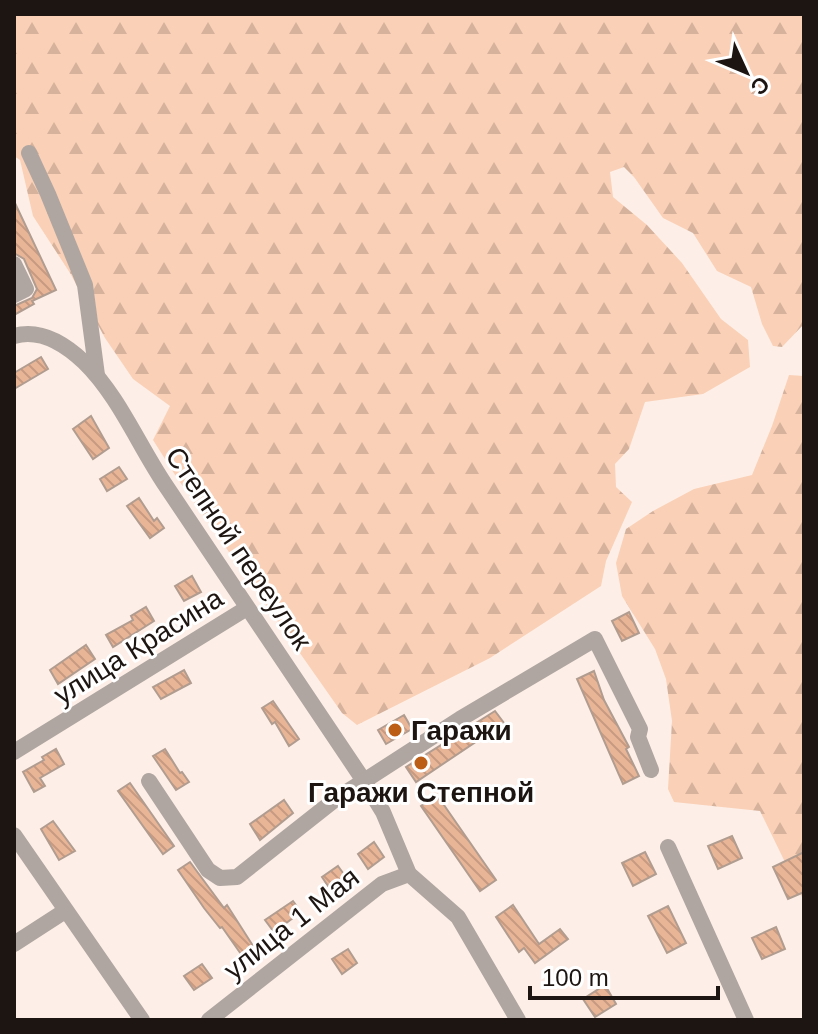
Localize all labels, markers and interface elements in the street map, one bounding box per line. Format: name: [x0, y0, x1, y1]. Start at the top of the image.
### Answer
north arrow: [706, 32, 786, 112]
text: С: [745, 71, 775, 100]
street label: Степной переулок: [159, 441, 318, 656]
street label: улица Красина: [48, 582, 229, 711]
place label: Гаражи: [411, 715, 512, 746]
marker: Гаражи: [386, 721, 404, 739]
marker: Гаражи Степной: [412, 754, 430, 772]
place label: Гаражи Степной: [308, 777, 534, 808]
street label: улица 1 Мая: [218, 861, 365, 986]
scale bar: [530, 950, 718, 1000]
text: 100 m: [542, 964, 609, 991]

